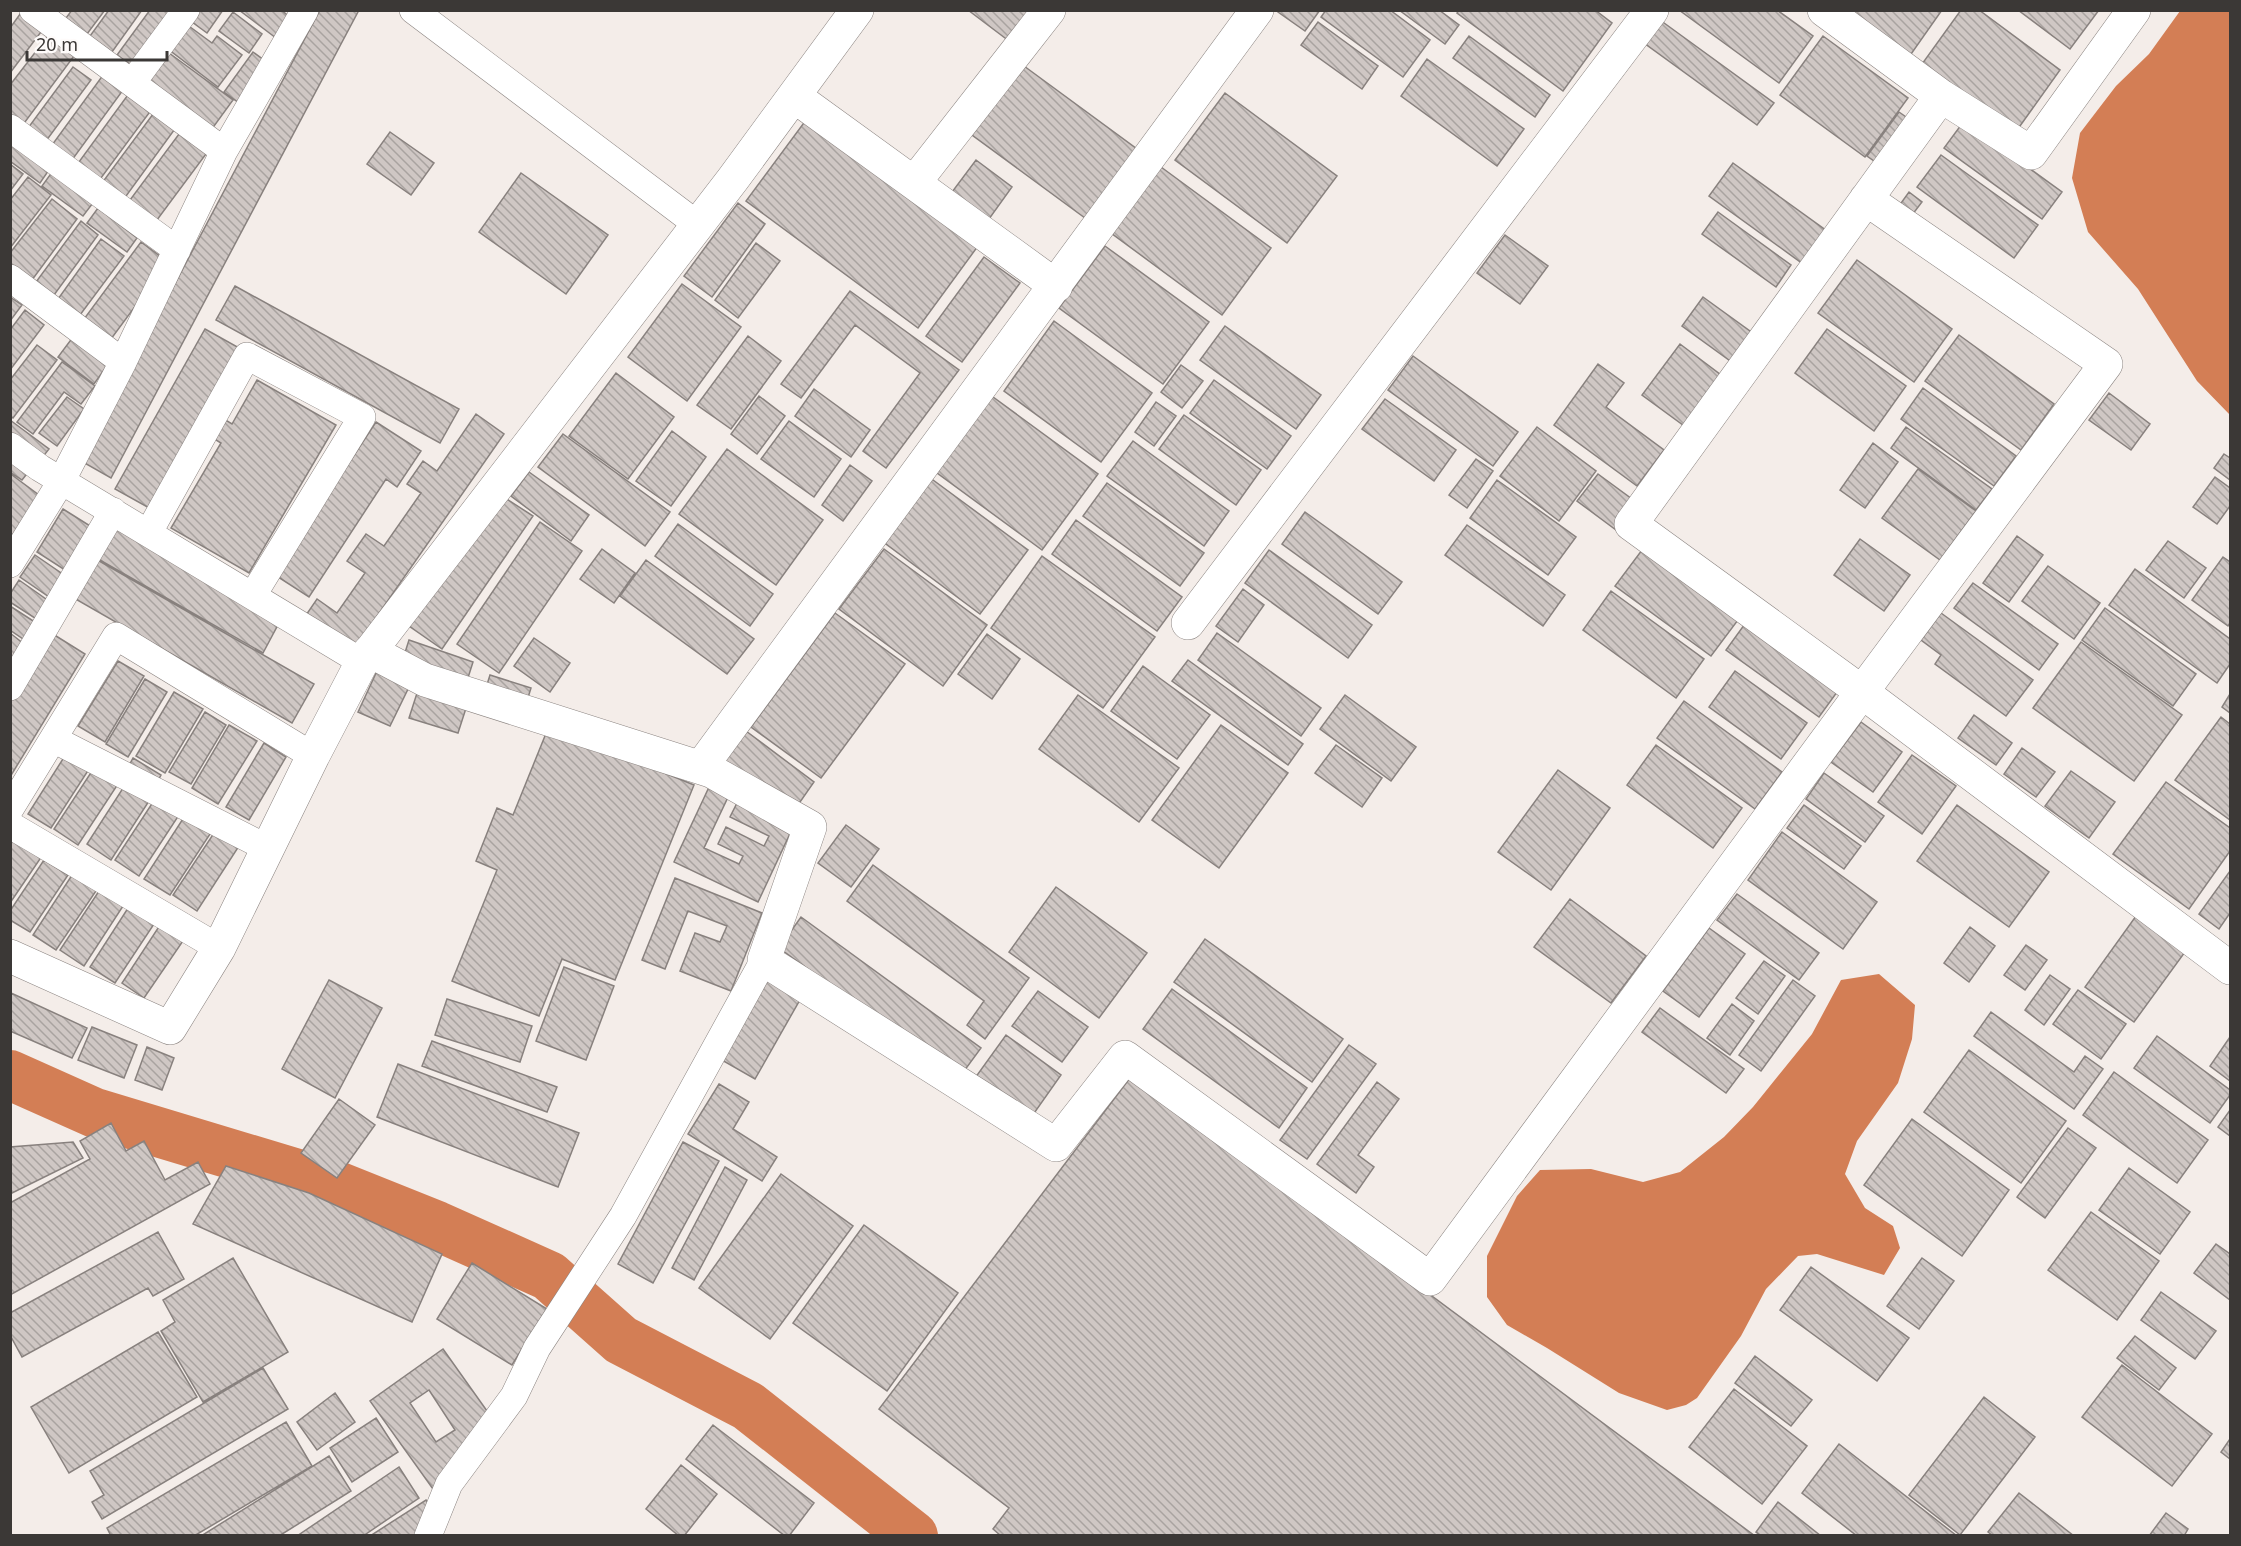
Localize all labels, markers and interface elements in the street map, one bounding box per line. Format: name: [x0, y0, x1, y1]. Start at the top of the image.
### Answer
scale bar: [27, 24, 166, 62]
text: 20 m: [36, 32, 78, 56]

